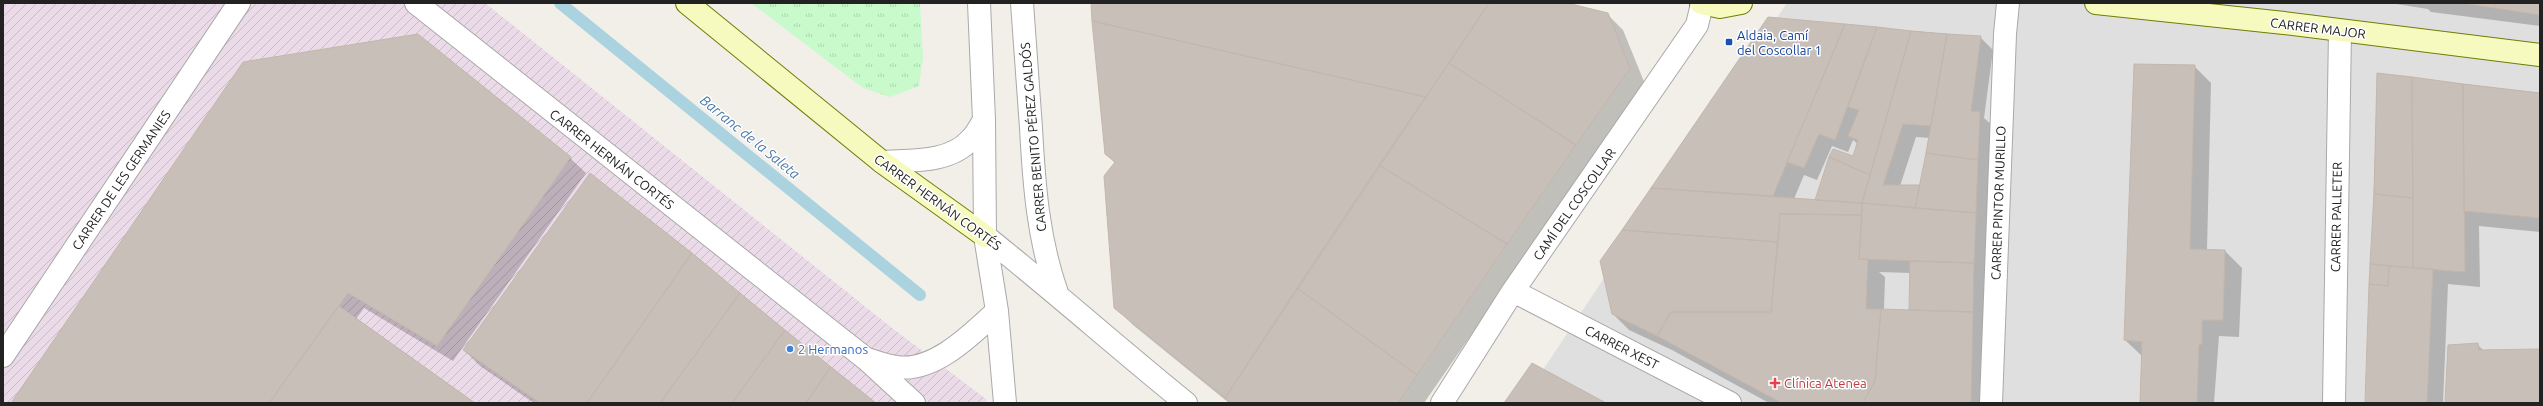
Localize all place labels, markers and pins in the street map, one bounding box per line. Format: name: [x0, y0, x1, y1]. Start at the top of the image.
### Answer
place label: Aldaia, Camí del Coscollar 1: [1737, 28, 1822, 57]
marker: Aldaia, Camí del Coscollar 1: [1724, 37, 1734, 47]
place label: 2 Hermanos: [798, 342, 868, 356]
marker: 2 Hermanos: [785, 344, 795, 354]
place label: Clínica Atenea: [1784, 376, 1867, 390]
marker: Clínica Atenea: [1769, 377, 1781, 389]

